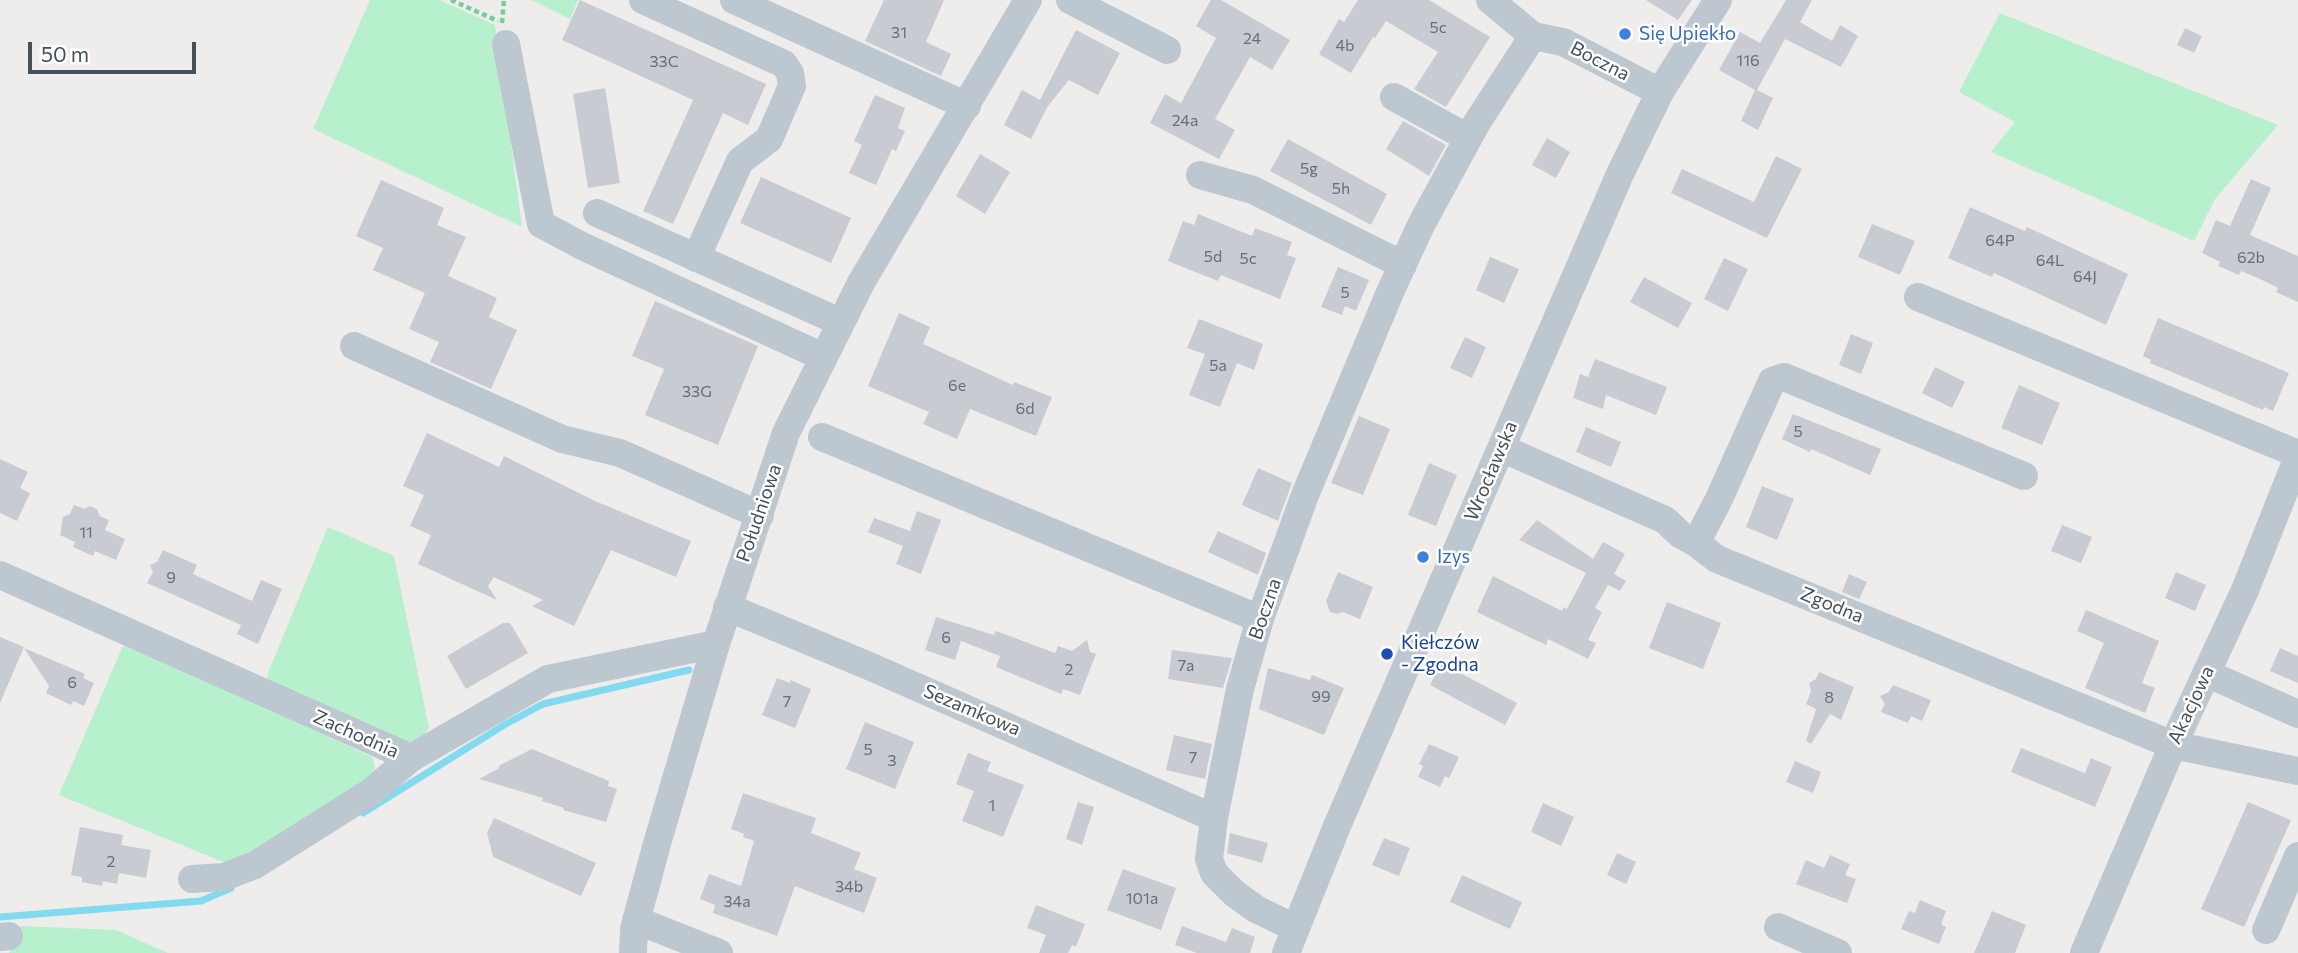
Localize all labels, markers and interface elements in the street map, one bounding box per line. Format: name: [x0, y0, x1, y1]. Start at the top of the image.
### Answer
house number: 5c: [1429, 18, 1447, 38]
house number: 31: [891, 23, 907, 43]
place label: Się Upiekło: [1639, 23, 1736, 45]
marker: Się Upiekło: [1617, 26, 1633, 42]
scale bar: [32, 28, 200, 72]
house number: 24: [1243, 29, 1261, 49]
house number: 4b: [1335, 36, 1355, 56]
street label: Boczna: [1567, 36, 1633, 86]
text: 50 m: [41, 41, 89, 66]
house number: 116: [1736, 51, 1760, 71]
house number: 33C: [649, 52, 679, 72]
house number: 24a: [1172, 111, 1198, 131]
house number: 5g: [1300, 159, 1318, 179]
house number: 5h: [1332, 179, 1350, 199]
house number: 64P: [1985, 231, 2015, 251]
house number: 5d: [1204, 247, 1222, 267]
house number: 62b: [2237, 248, 2265, 268]
house number: 5c: [1239, 249, 1257, 269]
house number: 64L: [2036, 251, 2064, 271]
house number: 64J: [2073, 267, 2097, 287]
house number: 5: [1340, 283, 1350, 303]
house number: 5a: [1209, 356, 1227, 376]
house number: 6e: [948, 376, 966, 396]
house number: 33G: [682, 382, 712, 402]
house number: 6d: [1016, 399, 1034, 419]
street label: Wrocławska: [1460, 418, 1522, 524]
house number: 5: [1793, 422, 1803, 442]
street label: Południowa: [732, 461, 786, 565]
house number: 11: [79, 523, 93, 543]
place label: Izys: [1437, 546, 1470, 568]
marker: Izys: [1415, 549, 1431, 565]
house number: 9: [166, 568, 176, 588]
street label: Boczna: [1244, 575, 1286, 643]
street label: Zgodna: [1797, 582, 1867, 628]
house number: 6: [941, 628, 951, 648]
place label: Kiełczów - Zgodna: [1401, 632, 1479, 676]
marker: Kiełczów - Zgodna: [1379, 646, 1395, 662]
house number: 7a: [1178, 656, 1194, 676]
house number: 2: [1065, 660, 1073, 680]
street label: Akacjowa: [2163, 662, 2219, 748]
house number: 6: [67, 673, 77, 693]
street label: Sezamkowa: [920, 679, 1024, 741]
house number: 99: [1311, 687, 1331, 707]
house number: 8: [1824, 688, 1834, 708]
house number: 7: [783, 692, 791, 712]
street label: Zachodnia: [310, 705, 402, 763]
house number: 5: [863, 740, 873, 760]
house number: 7: [1189, 748, 1197, 768]
house number: 3: [887, 751, 897, 771]
house number: 1: [989, 796, 995, 816]
house number: 2: [107, 852, 115, 872]
house number: 34b: [835, 877, 863, 897]
house number: 101a: [1126, 889, 1158, 909]
house number: 34a: [723, 892, 751, 912]

